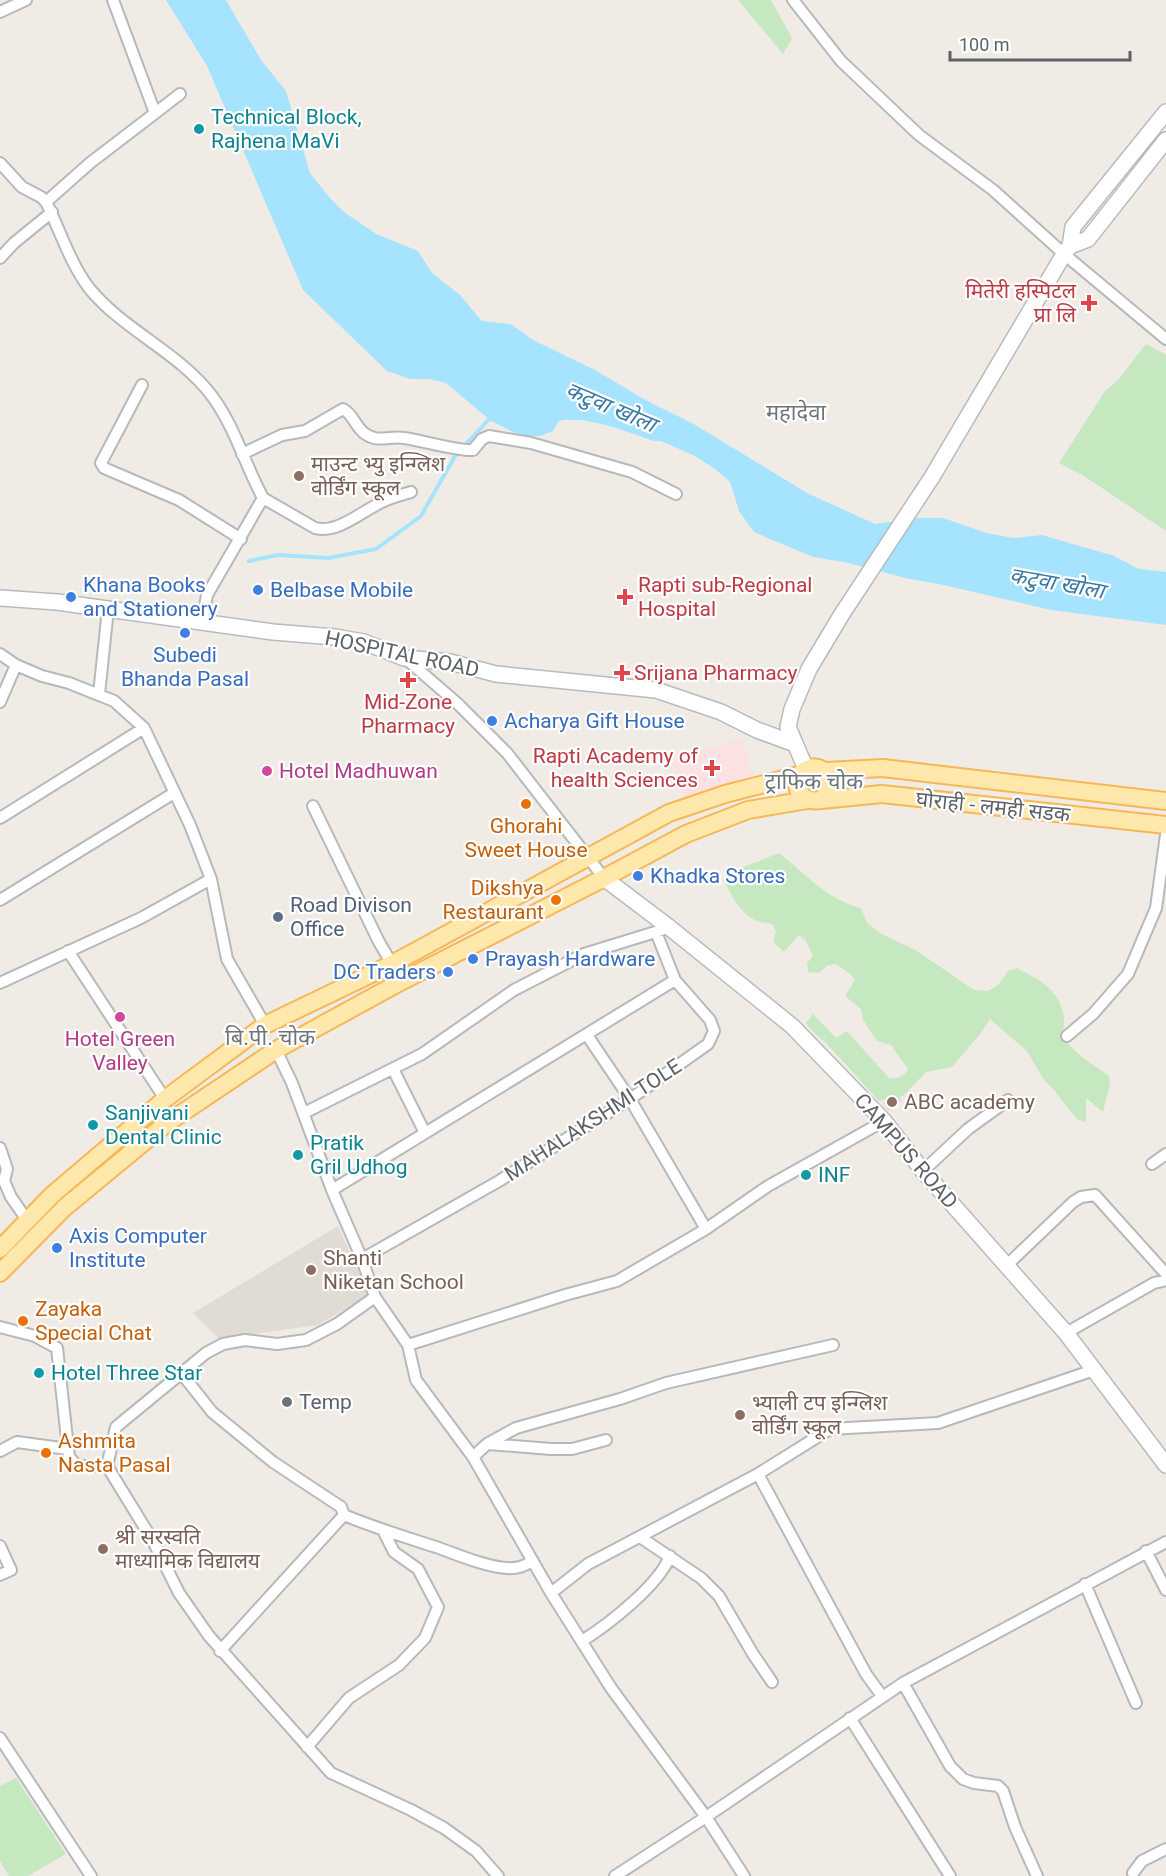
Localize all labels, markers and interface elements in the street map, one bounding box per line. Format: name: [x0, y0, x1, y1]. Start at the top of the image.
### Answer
scale bar: [950, 24, 1130, 62]
text: 100 m: [959, 34, 1010, 55]
place label: Technical Block, Rajhena MaVi: [211, 105, 362, 153]
marker: Technical Block, Rajhena MaVi: [192, 122, 206, 136]
place label: मितेरी हस्पिटल प्रा लि: [965, 279, 1077, 327]
marker: मितेरी हस्पिटल प्रा लि: [1080, 294, 1098, 312]
water label: कटुवा खोला: [562, 377, 664, 440]
district label: महादेवा: [766, 399, 826, 425]
place label: माउन्ट भ्यु इन्ग्लिश वोर्डिंग स्कूल: [311, 452, 446, 501]
marker: माउन्ट भ्यु इन्ग्लिश वोर्डिंग स्कूल: [292, 469, 306, 483]
water label: कटुवा खोला: [1008, 562, 1110, 605]
place label: Khana Books and Stationery: [83, 573, 218, 621]
place label: Rapti sub-Regional Hospital: [638, 573, 812, 621]
place label: Belbase Mobile: [270, 578, 413, 602]
marker: Belbase Mobile: [251, 583, 265, 597]
marker: Rapti sub-Regional Hospital: [616, 588, 634, 606]
marker: Khana Books and Stationery: [64, 590, 78, 604]
marker: Subedi Bhanda Pasal: [178, 626, 192, 640]
street label: HOSPITAL ROAD: [323, 626, 481, 682]
place label: Subedi Bhanda Pasal: [121, 643, 249, 691]
place label: Srijana Pharmacy: [634, 661, 798, 685]
marker: Srijana Pharmacy: [615, 666, 629, 680]
marker: Mid-Zone Pharmacy: [401, 673, 415, 687]
place label: Mid-Zone Pharmacy: [361, 690, 455, 738]
place label: Acharya Gift House: [504, 709, 685, 733]
marker: Acharya Gift House: [485, 714, 499, 728]
place label: Rapti Academy of health Sciences: [533, 744, 699, 792]
place label: Hotel Madhuwan: [279, 759, 438, 783]
marker: Rapti Academy of health Sciences: [703, 759, 721, 777]
marker: Hotel Madhuwan: [260, 764, 274, 778]
district label: ट्राफिक चोक: [765, 769, 864, 794]
street label: घोराही - लमही सडक: [915, 787, 1072, 827]
marker: Ghorahi Sweet House: [519, 797, 533, 811]
place label: Ghorahi Sweet House: [464, 814, 588, 862]
place label: Khadka Stores: [650, 864, 785, 888]
marker: Khadka Stores: [631, 869, 645, 883]
place label: Dikshya Restaurant: [443, 876, 544, 924]
place label: Road Divison Office: [290, 893, 412, 941]
marker: Dikshya Restaurant: [549, 893, 563, 907]
marker: Road Divison Office: [271, 910, 285, 924]
place label: Prayash Hardware: [485, 947, 655, 971]
marker: Prayash Hardware: [466, 952, 480, 966]
place label: DC Traders: [333, 960, 436, 984]
marker: DC Traders: [441, 965, 455, 979]
marker: Hotel Green Valley: [113, 1010, 127, 1024]
district label: बि.पी. चोक: [225, 1025, 316, 1050]
place label: Hotel Green Valley: [65, 1027, 175, 1075]
street label: MAHALAKSHMI TOLE: [500, 1054, 686, 1186]
street label: CAMPUS ROAD: [849, 1088, 963, 1214]
place label: ABC academy: [904, 1090, 1035, 1114]
marker: ABC academy: [885, 1095, 899, 1109]
place label: Sanjivani Dental Clinic: [105, 1101, 222, 1149]
marker: Sanjivani Dental Clinic: [86, 1118, 100, 1132]
place label: Pratik Gril Udhog: [310, 1131, 408, 1179]
marker: Pratik Gril Udhog: [291, 1148, 305, 1162]
place label: INF: [818, 1163, 850, 1187]
marker: INF: [799, 1168, 813, 1182]
place label: Axis Computer Institute: [69, 1224, 207, 1272]
marker: Axis Computer Institute: [50, 1241, 64, 1255]
place label: Shanti Niketan School: [323, 1246, 464, 1294]
marker: Shanti Niketan School: [304, 1263, 318, 1277]
place label: Zayaka Special Chat: [35, 1297, 152, 1345]
marker: Zayaka Special Chat: [16, 1314, 30, 1328]
place label: Hotel Three Star: [51, 1361, 202, 1385]
marker: Hotel Three Star: [32, 1366, 46, 1380]
place label: Temp: [299, 1390, 352, 1414]
place label: भ्याली टप इन्ग्लिश वोर्डिंग स्कूल: [752, 1391, 888, 1440]
marker: Temp: [280, 1395, 294, 1409]
marker: भ्याली टप इन्ग्लिश वोर्डिंग स्कूल: [733, 1408, 747, 1422]
place label: Ashmita Nasta Pasal: [58, 1429, 171, 1477]
marker: Ashmita Nasta Pasal: [39, 1446, 53, 1460]
place label: श्री सरस्वति माध्यामिक विद्यालय: [115, 1525, 261, 1573]
marker: श्री सरस्वति माध्यामिक विद्यालय: [96, 1542, 110, 1556]

